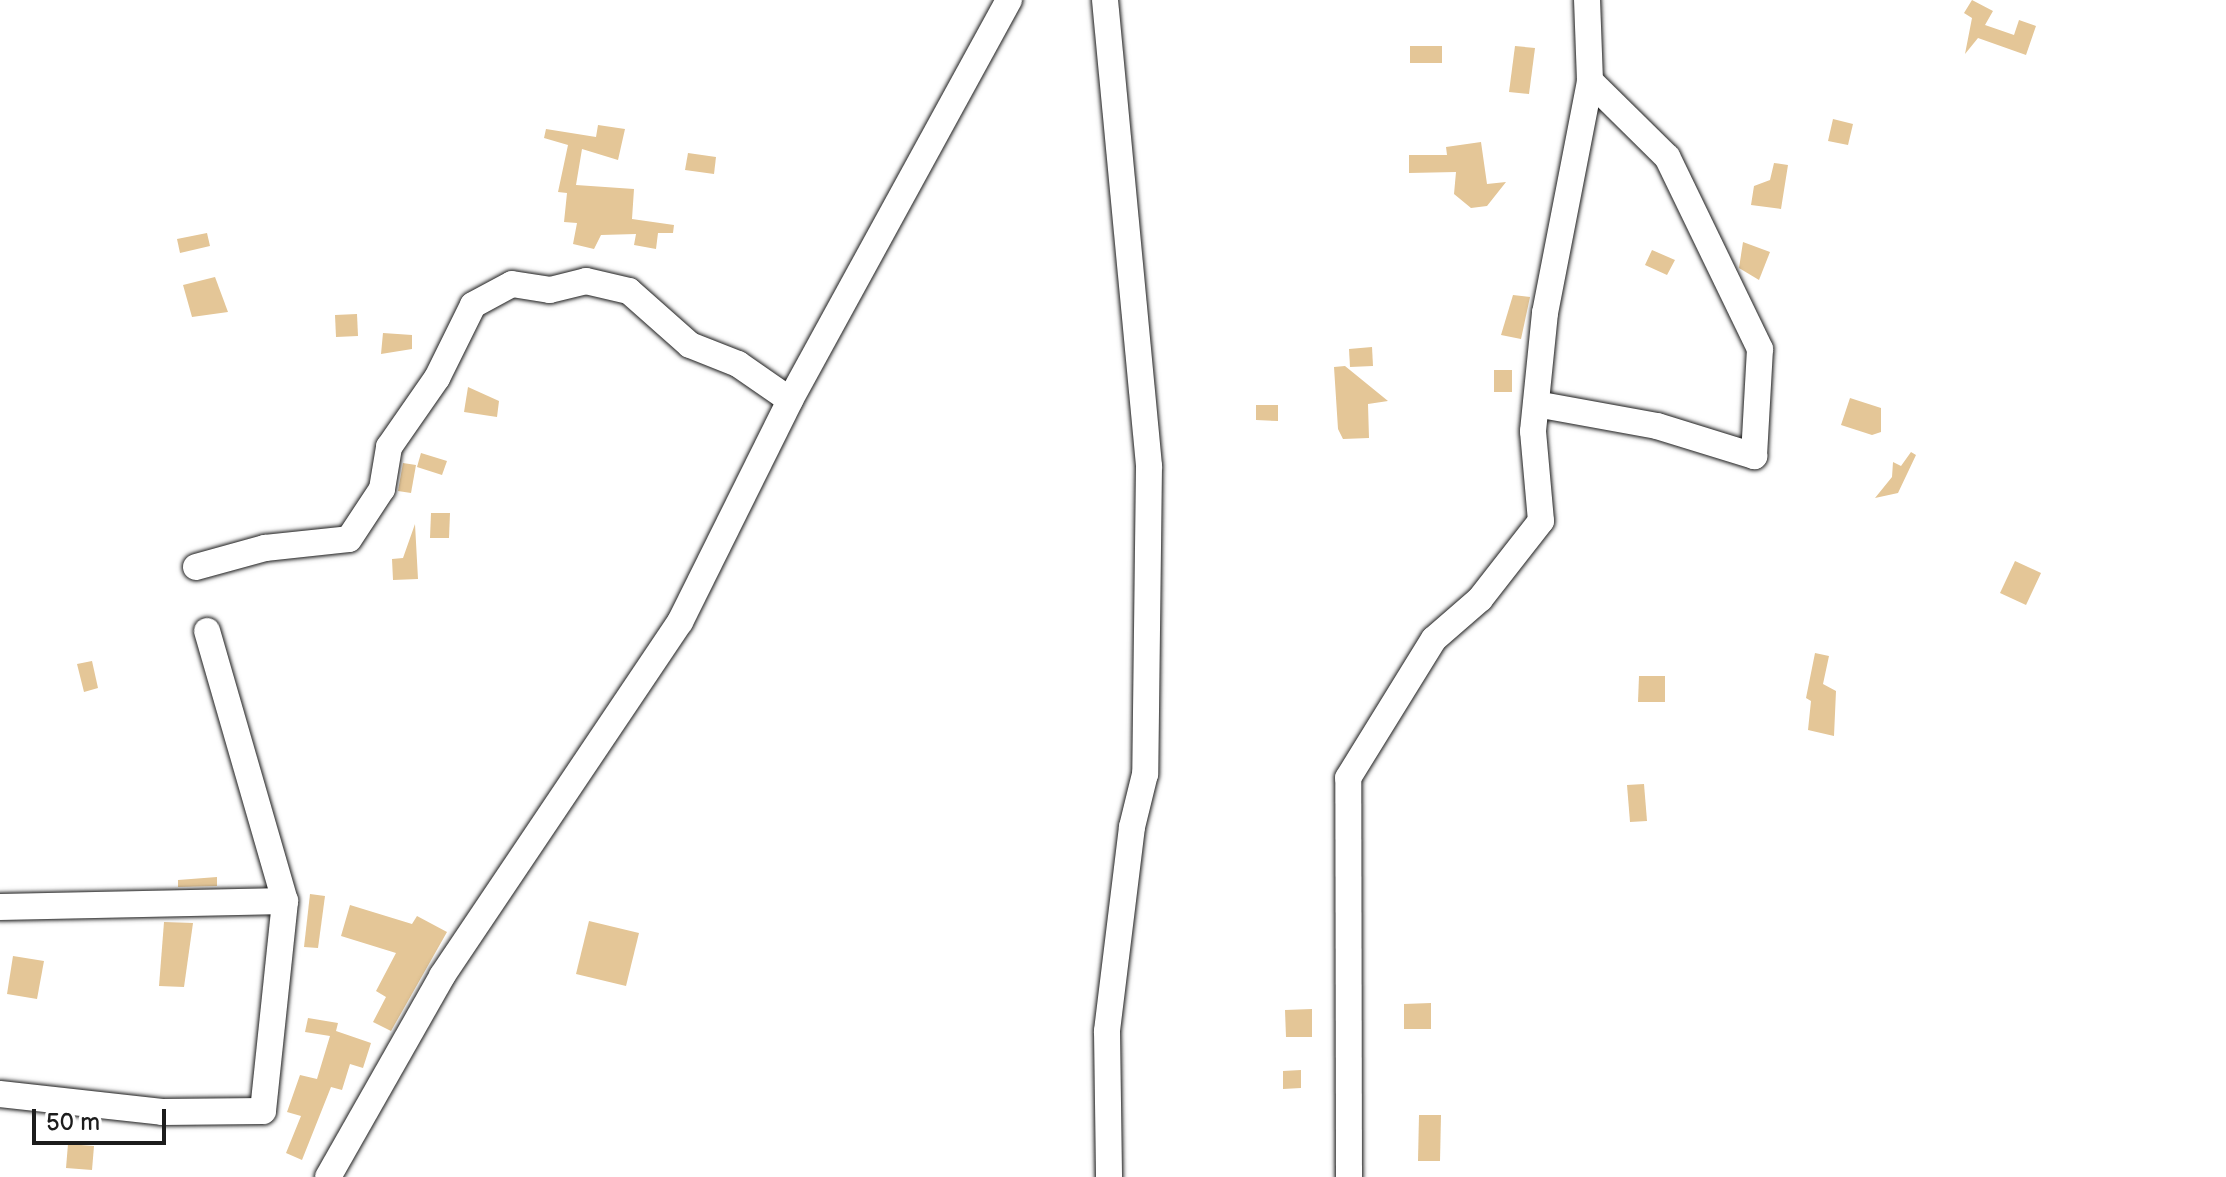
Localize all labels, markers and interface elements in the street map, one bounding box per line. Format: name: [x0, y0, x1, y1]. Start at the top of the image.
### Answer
scale bar: [36, 1093, 170, 1143]
text: 50 m: [46, 1108, 100, 1137]

